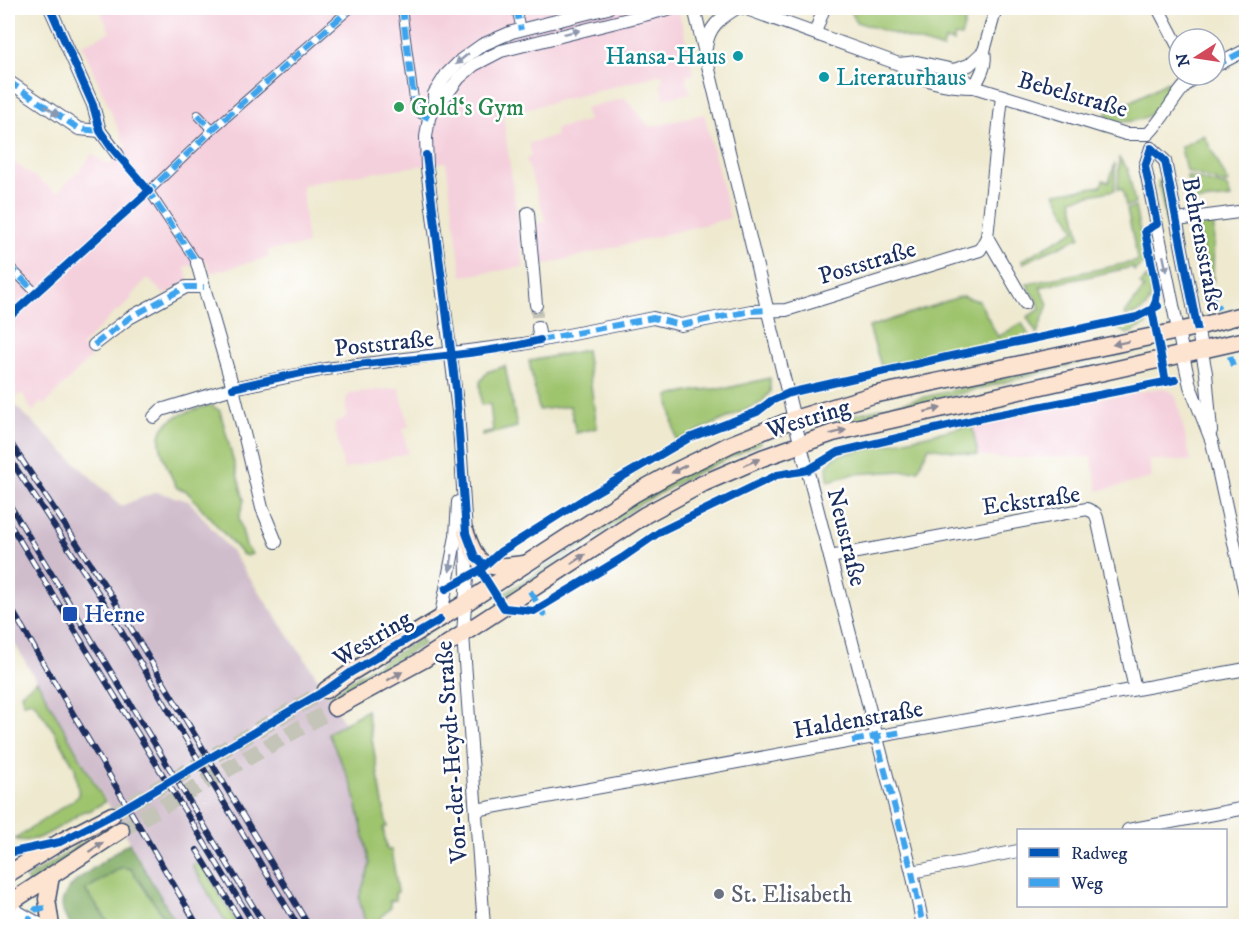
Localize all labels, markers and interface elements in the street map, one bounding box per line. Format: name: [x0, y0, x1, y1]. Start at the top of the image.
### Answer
one-way arrow: [563, 27, 581, 37]
north arrow: [1167, 27, 1227, 87]
place label: Hansa-Haus: [605, 42, 726, 72]
marker: Hansa-Haus: [731, 49, 745, 63]
text: N: [1172, 51, 1194, 68]
one-way arrow: [454, 53, 470, 66]
place label: Literaturhaus: [836, 63, 967, 93]
street label: Bebelstraße: [1014, 65, 1131, 125]
marker: Literaturhaus: [817, 70, 831, 84]
place label: Gold‘s Gym: [411, 93, 524, 123]
marker: Gold‘s Gym: [392, 100, 406, 114]
one-way arrow: [44, 105, 60, 116]
street label: Behrensstraße: [1174, 174, 1230, 314]
street label: Poststraße: [815, 234, 920, 292]
one-way arrow: [1161, 254, 1170, 273]
street label: Poststraße: [333, 324, 436, 364]
one-way arrow: [1111, 339, 1130, 348]
street label: Westring: [762, 392, 854, 446]
one-way arrow: [924, 404, 942, 414]
one-way arrow: [829, 427, 848, 437]
one-way arrow: [744, 457, 762, 467]
one-way arrow: [670, 464, 687, 474]
street label: Eckstraße: [980, 479, 1082, 523]
street label: Neustraße: [819, 485, 873, 589]
one-way arrow: [447, 553, 456, 572]
one-way arrow: [570, 553, 587, 564]
place label: Herne: [84, 600, 145, 630]
street label: Westring: [327, 604, 417, 674]
marker: Herne: [61, 605, 79, 623]
street label: Von-der-Heydt-Straße: [429, 640, 475, 865]
one-way arrow: [387, 671, 404, 681]
street label: Haldenstraße: [791, 694, 925, 746]
legend: [1017, 829, 1227, 907]
one-way arrow: [87, 841, 103, 853]
text: Radweg: [1071, 843, 1127, 865]
text: Weg: [1070, 873, 1103, 895]
place label: St. Elisabeth: [731, 880, 853, 910]
marker: St. Elisabeth: [712, 887, 726, 901]

